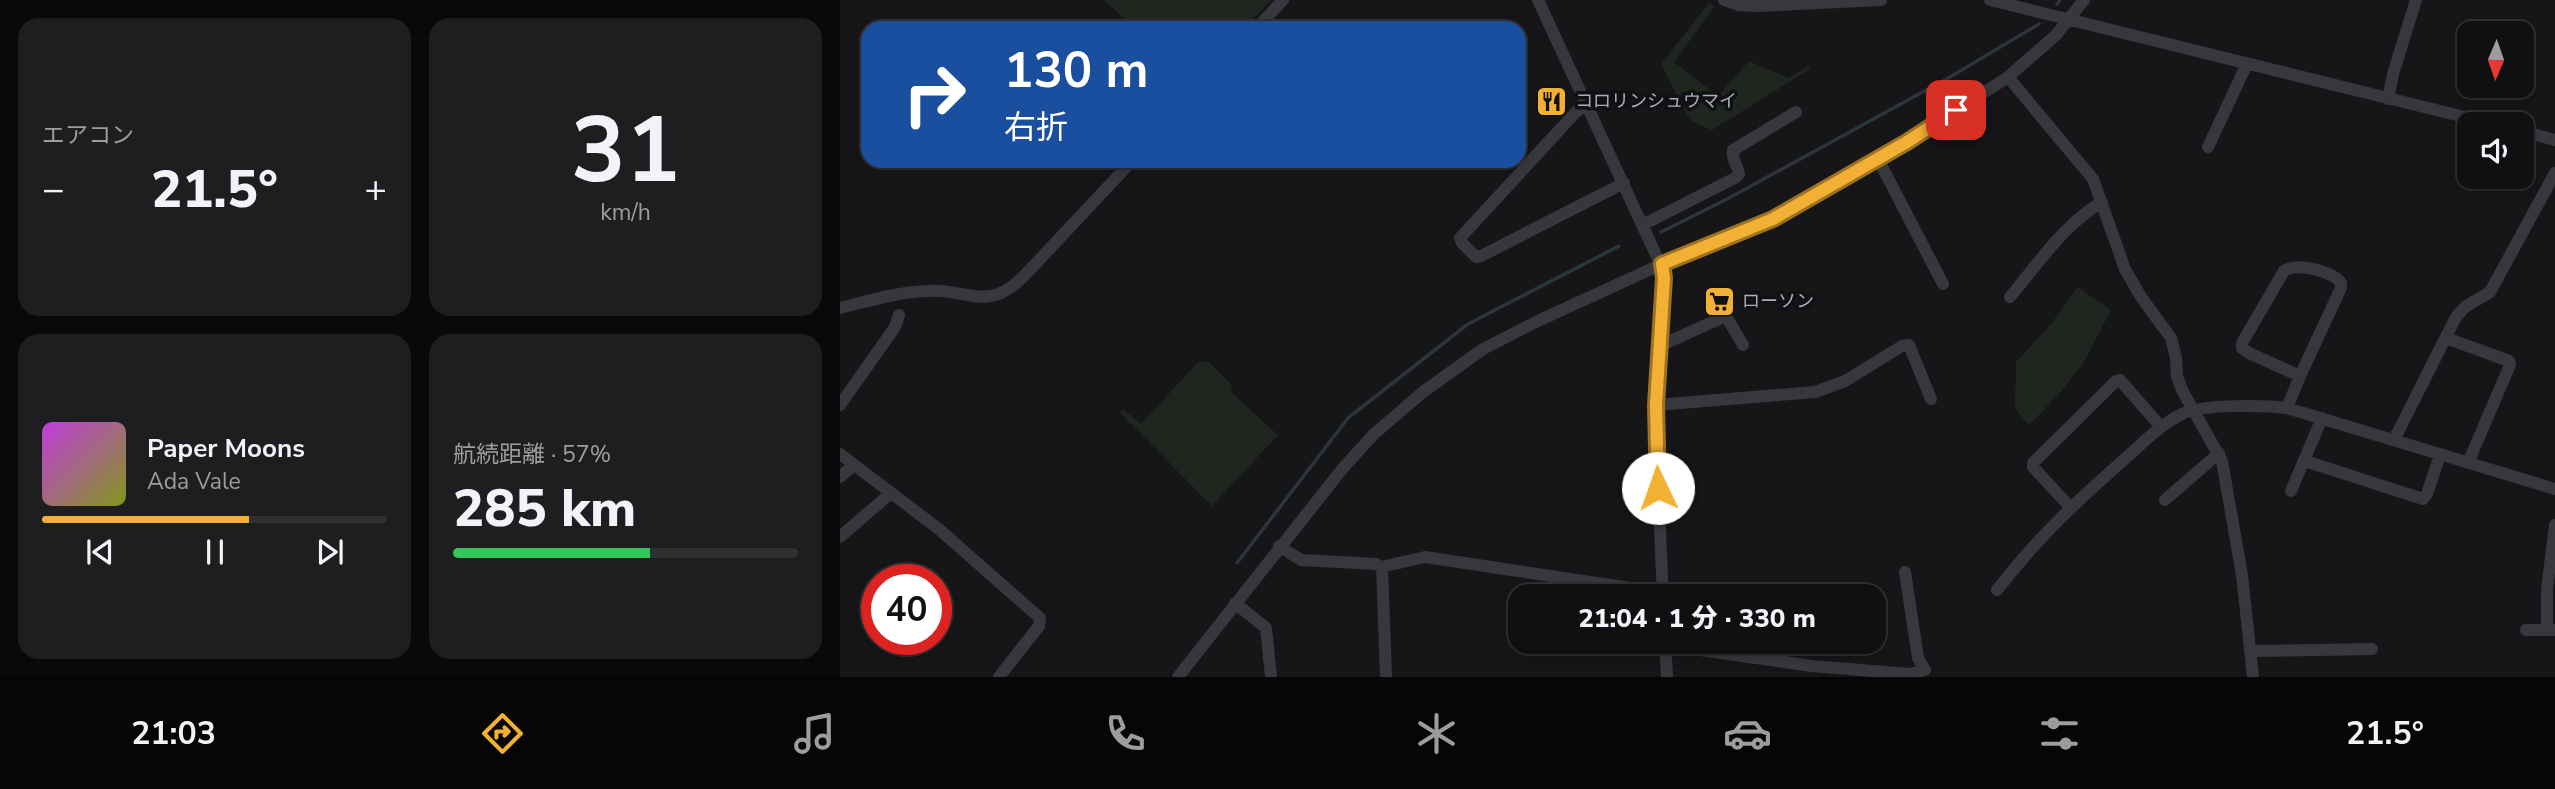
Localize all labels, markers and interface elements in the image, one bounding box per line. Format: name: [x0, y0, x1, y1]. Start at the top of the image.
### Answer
north arrow: [2457, 21, 2534, 98]
map controls: [2457, 21, 2534, 189]
text: 130 m: [1004, 37, 1148, 104]
icon: right: [889, 49, 980, 140]
pin: [1926, 80, 1986, 140]
restaurant icon: コロリンシュウマイ: [1535, 84, 1569, 118]
text: 31: [571, 89, 680, 213]
place label: コロリンシュウマイ: [1575, 89, 1737, 113]
icon: arrive: [1937, 91, 1975, 129]
text: 右折: [1004, 106, 1068, 149]
button: sound: [2457, 112, 2534, 189]
text: エアコン: [42, 120, 134, 151]
text: 21.5°: [151, 154, 278, 225]
text: −: [42, 164, 65, 215]
text: +: [364, 164, 387, 215]
text: km/h: [600, 197, 651, 228]
supermarket icon: ローソン: [1702, 284, 1736, 318]
place label: ローソン: [1742, 289, 1814, 313]
text: Paper Moons: [147, 431, 305, 466]
text: 航続距離 · 57%: [453, 439, 611, 470]
position arrow: [1621, 451, 1695, 525]
text: Ada Vale: [147, 466, 241, 497]
text: 285 km: [453, 473, 636, 544]
icon: previous: [81, 533, 119, 571]
icon: pause: [196, 533, 234, 571]
icon: next: [311, 533, 349, 571]
speed limit sign: 40: [861, 564, 952, 655]
text: 21:04 · 1 分 · 330 m: [1578, 601, 1816, 636]
icon: directions: [478, 709, 527, 758]
icon: music: [790, 709, 839, 758]
icon: phone: [1101, 709, 1150, 758]
icon: climate: [1412, 709, 1461, 758]
icon: car: [1723, 709, 1772, 758]
icon: filters: [2035, 709, 2084, 758]
text: 21:03: [131, 712, 216, 755]
text: 21.5°: [2346, 712, 2424, 755]

